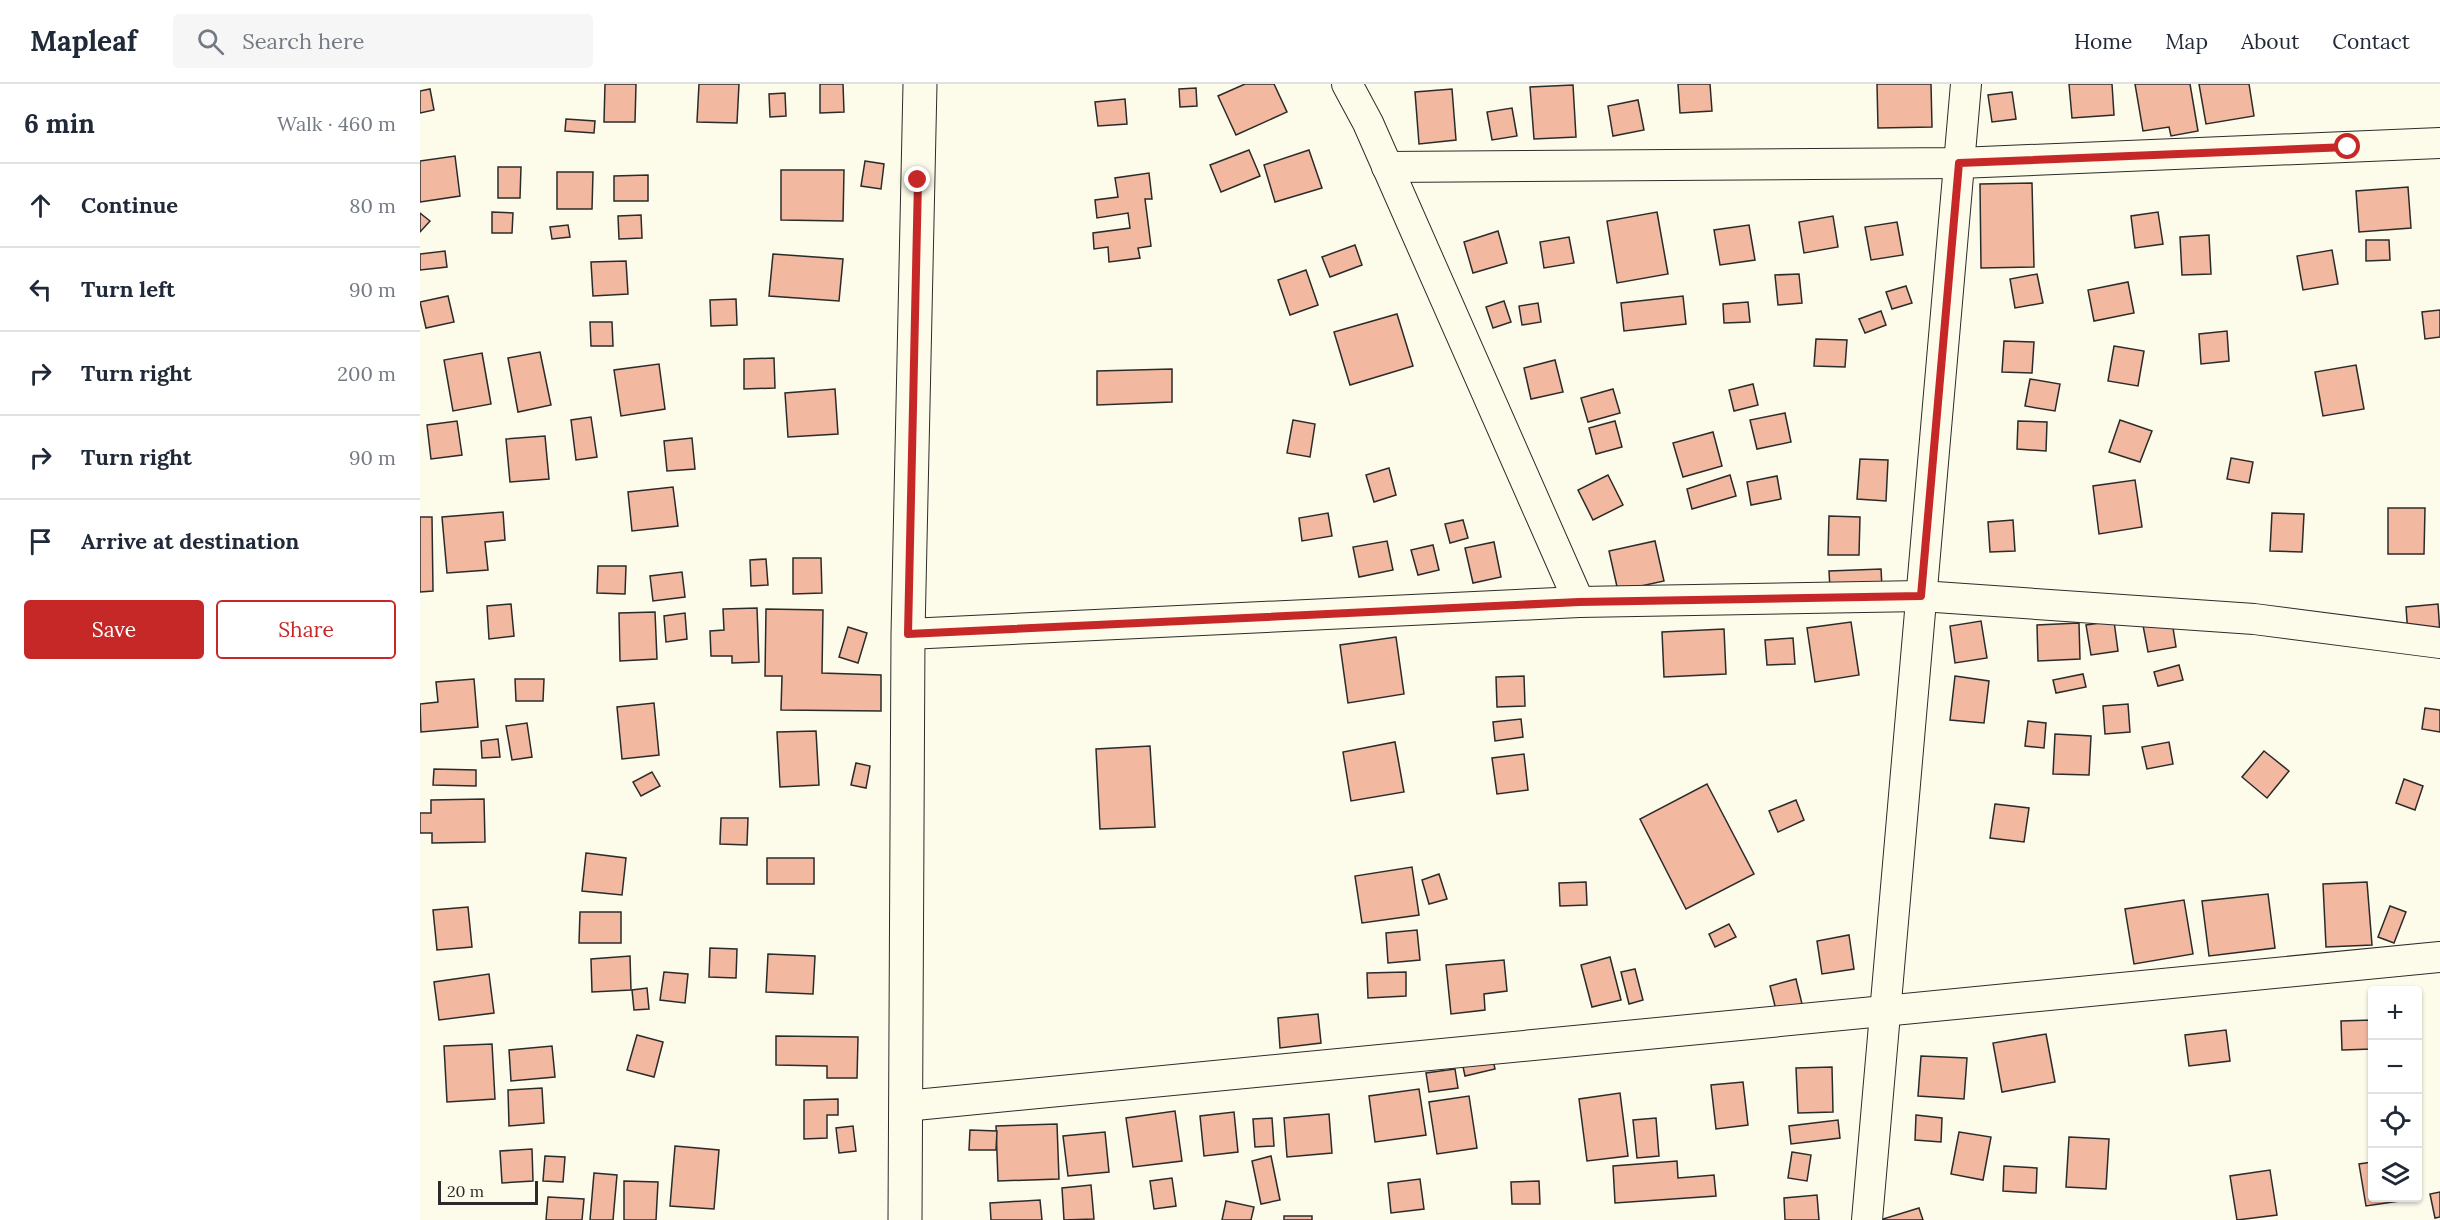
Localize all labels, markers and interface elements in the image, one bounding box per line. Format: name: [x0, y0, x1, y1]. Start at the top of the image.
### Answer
search box: [173, 14, 593, 68]
text: Mapleaf: [30, 23, 137, 59]
icon: search: [194, 25, 227, 58]
text: Search here: [242, 27, 364, 55]
text: Home: [2074, 28, 2132, 55]
text: Map: [2165, 28, 2208, 55]
text: About: [2241, 28, 2299, 55]
text: Contact: [2332, 28, 2410, 55]
text: 6 min: [24, 107, 95, 140]
text: Walk · 460 m: [277, 111, 396, 136]
route start: [2334, 133, 2360, 159]
route end: [904, 166, 930, 192]
icon: ahead: [24, 189, 57, 222]
text: Continue: [81, 191, 178, 219]
text: 80 m: [349, 193, 396, 218]
icon: left: [24, 273, 57, 306]
text: Turn left: [81, 275, 175, 303]
text: 90 m: [349, 277, 396, 302]
icon: right: [24, 357, 57, 390]
text: Turn right: [81, 359, 192, 387]
text: 200 m: [337, 361, 396, 386]
icon: right: [24, 441, 57, 474]
text: Turn right: [81, 443, 192, 471]
text: 90 m: [349, 445, 396, 470]
icon: arrive: [24, 525, 57, 558]
text: Arrive at destination: [81, 527, 299, 555]
button: Save: [24, 600, 204, 659]
button: Share: [216, 600, 396, 659]
map controls: [2368, 986, 2422, 1202]
button: +: [2368, 986, 2422, 1040]
button: −: [2368, 1040, 2422, 1094]
button: locate: [2368, 1094, 2422, 1148]
button: layers: [2368, 1148, 2422, 1202]
scale bar: [438, 1178, 538, 1206]
text: 20 m: [447, 1181, 484, 1201]

